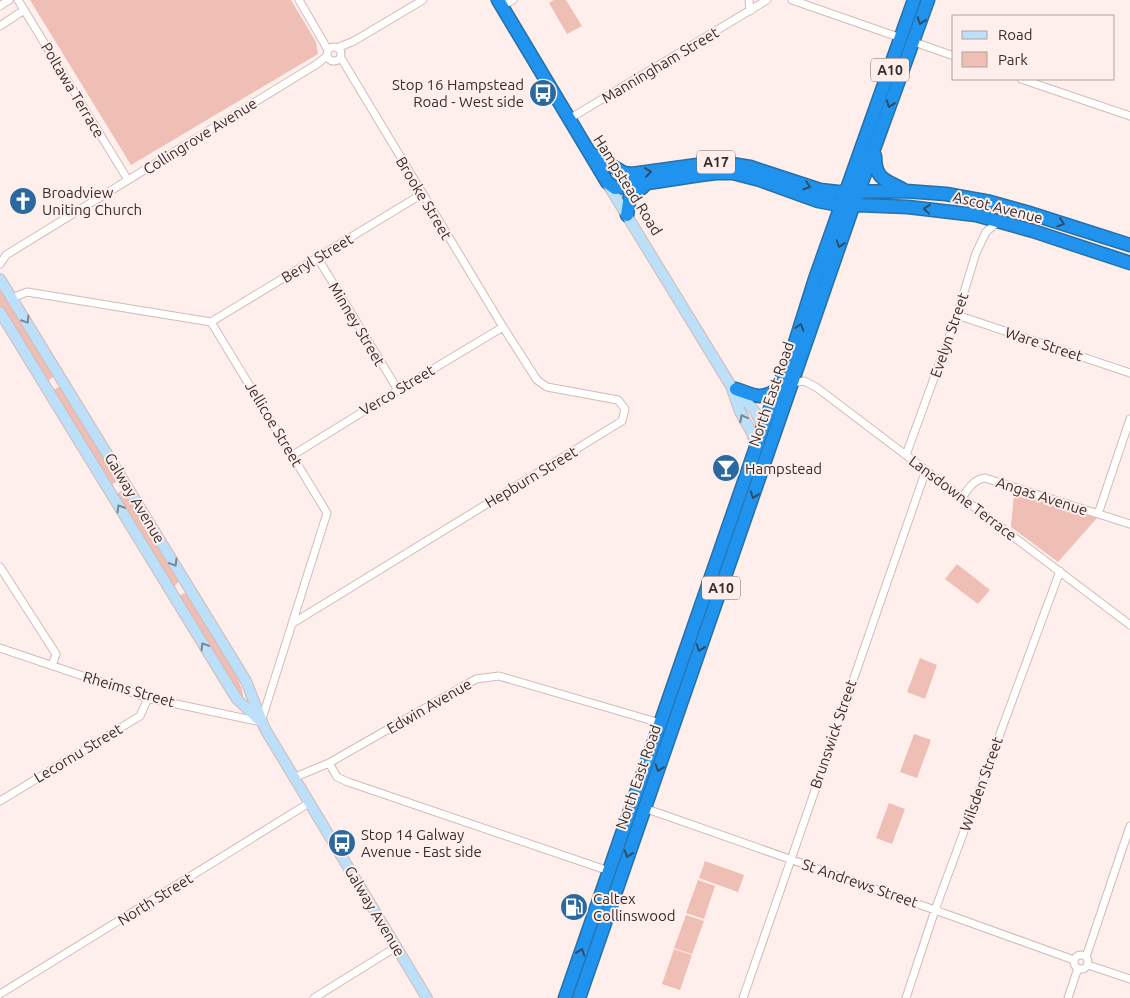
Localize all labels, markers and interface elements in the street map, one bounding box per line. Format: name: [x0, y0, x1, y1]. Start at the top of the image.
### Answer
legend: [952, 15, 1115, 80]
one-way arrow: [917, 16, 927, 25]
street label: Manningham Street: [599, 23, 722, 107]
text: Road: [998, 26, 1033, 43]
street label: Poltawa Terrace: [38, 39, 108, 141]
text: Park: [998, 51, 1028, 68]
road number: A10: [871, 58, 909, 82]
place label: Stop 16 Hampstead Road - West side: [392, 76, 524, 110]
bus stop icon: Stop 16 Hampstead Road - West side: [528, 78, 558, 108]
street label: Collingrove Avenue: [140, 94, 260, 178]
one-way arrow: [886, 100, 896, 108]
street label: Hampstead Road: [590, 132, 666, 238]
road number: A17: [697, 150, 735, 173]
street label: Brooke Street: [393, 153, 455, 243]
one-way arrow: [644, 167, 653, 177]
one-way arrow: [802, 180, 810, 190]
place label: Broadview Uniting Church: [42, 184, 142, 218]
church icon: Broadview Uniting Church: [8, 186, 38, 216]
street label: Ascot Avenue: [951, 188, 1045, 226]
one-way arrow: [923, 203, 931, 214]
one-way arrow: [1056, 217, 1064, 227]
street label: Beryl Street: [278, 230, 356, 286]
one-way arrow: [836, 239, 846, 247]
street label: Minney Street: [325, 279, 389, 369]
street label: Evelyn Street: [927, 290, 972, 380]
one-way arrow: [20, 315, 30, 324]
one-way arrow: [795, 323, 805, 332]
street label: Ware Street: [1003, 323, 1085, 365]
street label: North East Road: [745, 339, 797, 449]
street label: Verco Street: [357, 361, 437, 419]
street label: Jellicoe Street: [242, 378, 306, 470]
one-way arrow: [739, 414, 749, 423]
street label: Hepburn Street: [482, 443, 580, 511]
street label: Galway Avenue: [101, 450, 169, 546]
street label: Lansdowne Terrace: [906, 452, 1020, 544]
bar icon: Hampstead: [711, 453, 741, 483]
place label: Hampstead: [745, 460, 822, 477]
street label: Angas Avenue: [994, 473, 1090, 519]
one-way arrow: [750, 490, 760, 499]
one-way arrow: [116, 504, 126, 513]
one-way arrow: [168, 558, 178, 567]
road number: A10: [702, 576, 740, 600]
one-way arrow: [201, 643, 211, 652]
one-way arrow: [696, 644, 706, 652]
street label: Rheims Street: [81, 668, 177, 710]
street label: Edwin Avenue: [384, 675, 474, 737]
street label: Brunswick Street: [806, 677, 860, 791]
street label: Lecornu Street: [31, 720, 125, 786]
street label: North East Road: [612, 722, 664, 832]
street label: Wilsden Street: [956, 734, 1006, 834]
one-way arrow: [655, 763, 665, 771]
place label: Stop 14 Galway Avenue - East side: [361, 826, 482, 860]
bus stop icon: Stop 14 Galway Avenue - East side: [327, 828, 357, 858]
one-way arrow: [624, 849, 634, 858]
street label: St Andrews Street: [800, 855, 920, 911]
street label: Galway Avenue: [341, 863, 409, 959]
street label: North Street: [114, 869, 196, 929]
place label: Caltex Collinswood: [593, 890, 676, 924]
fuel station icon: Caltex Collinswood: [559, 892, 589, 922]
one-way arrow: [575, 948, 585, 957]

